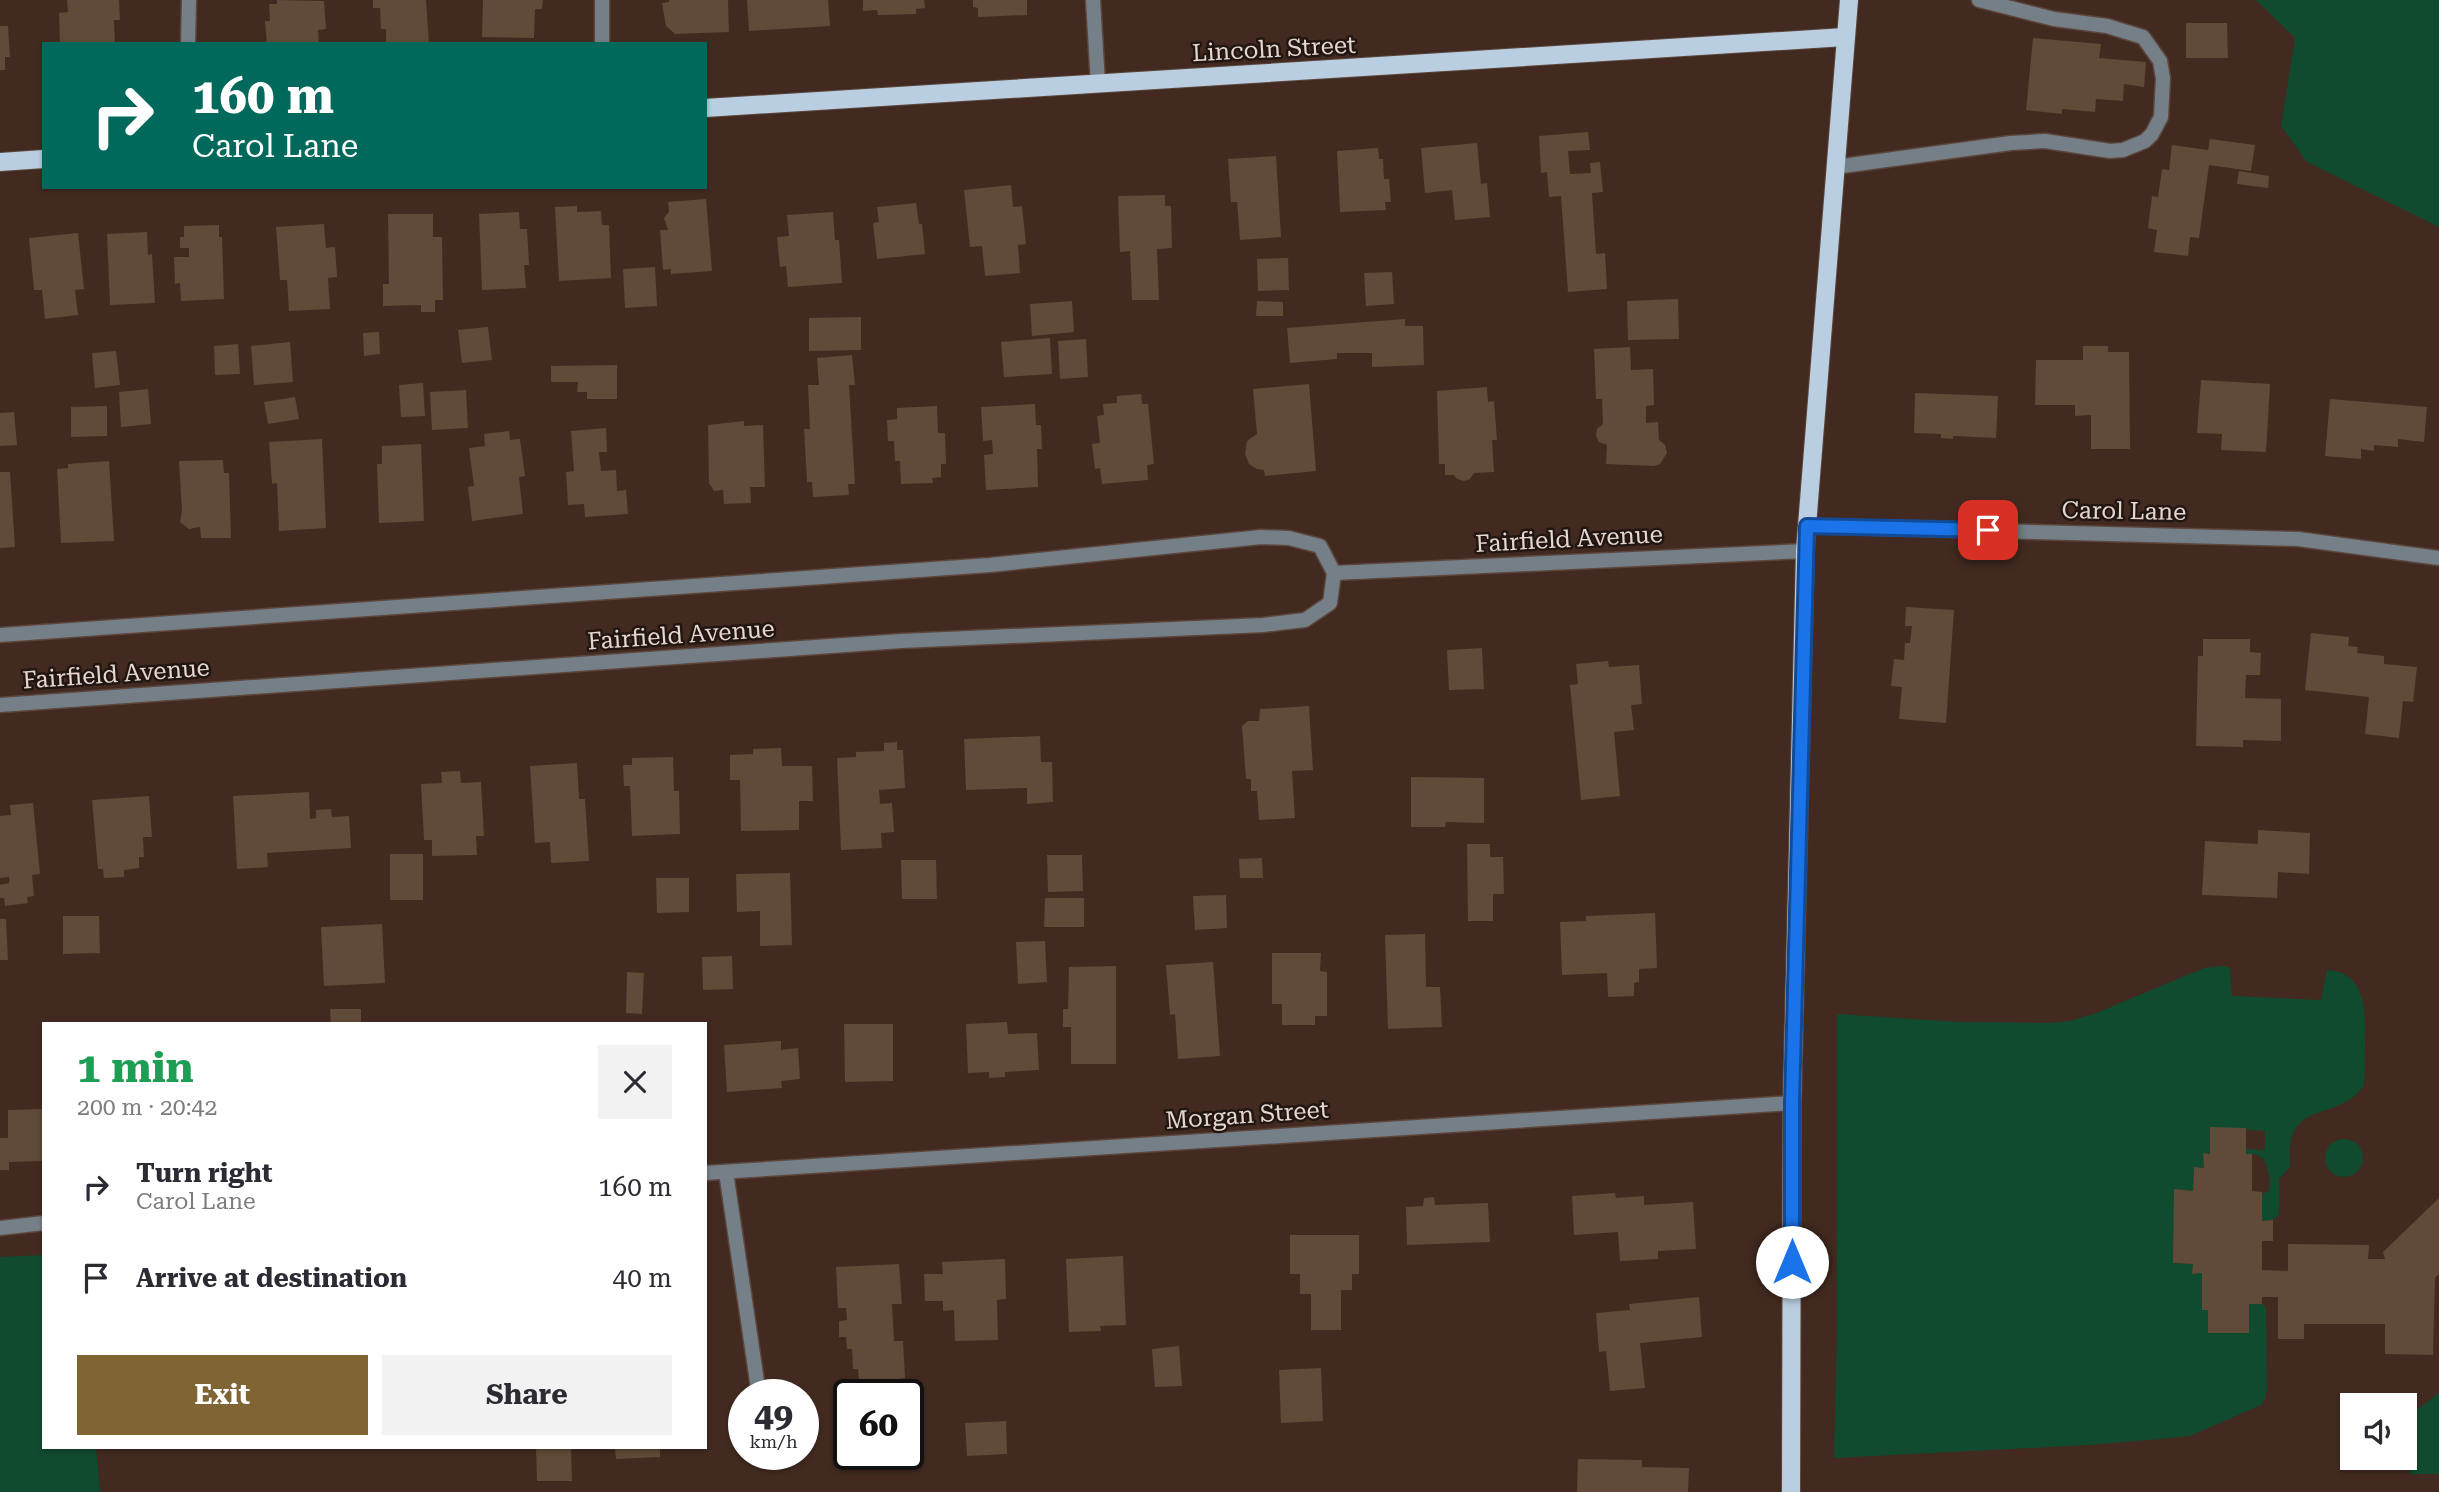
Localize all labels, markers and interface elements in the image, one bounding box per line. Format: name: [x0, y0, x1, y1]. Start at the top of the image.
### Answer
street label: Lincoln Street: [1191, 31, 1357, 67]
text: 160 m: [192, 68, 334, 125]
icon: right: [77, 70, 168, 161]
text: Carol Lane: [192, 127, 358, 165]
street label: Carol Lane: [2061, 496, 2187, 526]
pin: [1958, 500, 2018, 560]
icon: arrive: [1969, 511, 2007, 549]
street label: Fairfield Avenue: [1475, 520, 1663, 558]
street label: Fairfield Avenue: [586, 614, 776, 656]
street label: Fairfield Avenue: [21, 653, 211, 695]
text: 1 min: [77, 1043, 194, 1092]
button: close: [598, 1045, 672, 1119]
text: 200 m · 20:42: [77, 1094, 217, 1121]
street label: Morgan Street: [1164, 1095, 1330, 1135]
text: Turn right: [136, 1158, 272, 1188]
icon: right: [77, 1168, 115, 1206]
text: 160 m: [598, 1172, 672, 1202]
text: Carol Lane: [136, 1188, 256, 1215]
position arrow: [1755, 1225, 1829, 1299]
icon: arrive: [77, 1259, 115, 1297]
text: Arrive at destination: [136, 1263, 407, 1293]
text: 40 m: [613, 1263, 672, 1293]
button: Exit: [77, 1355, 368, 1435]
button: Share: [382, 1355, 672, 1435]
speed limit sign: 60: [833, 1379, 924, 1470]
map controls: [2340, 1393, 2417, 1470]
button: sound: [2340, 1393, 2417, 1470]
text: 49: [754, 1395, 793, 1436]
text: km/h: [749, 1431, 798, 1452]

